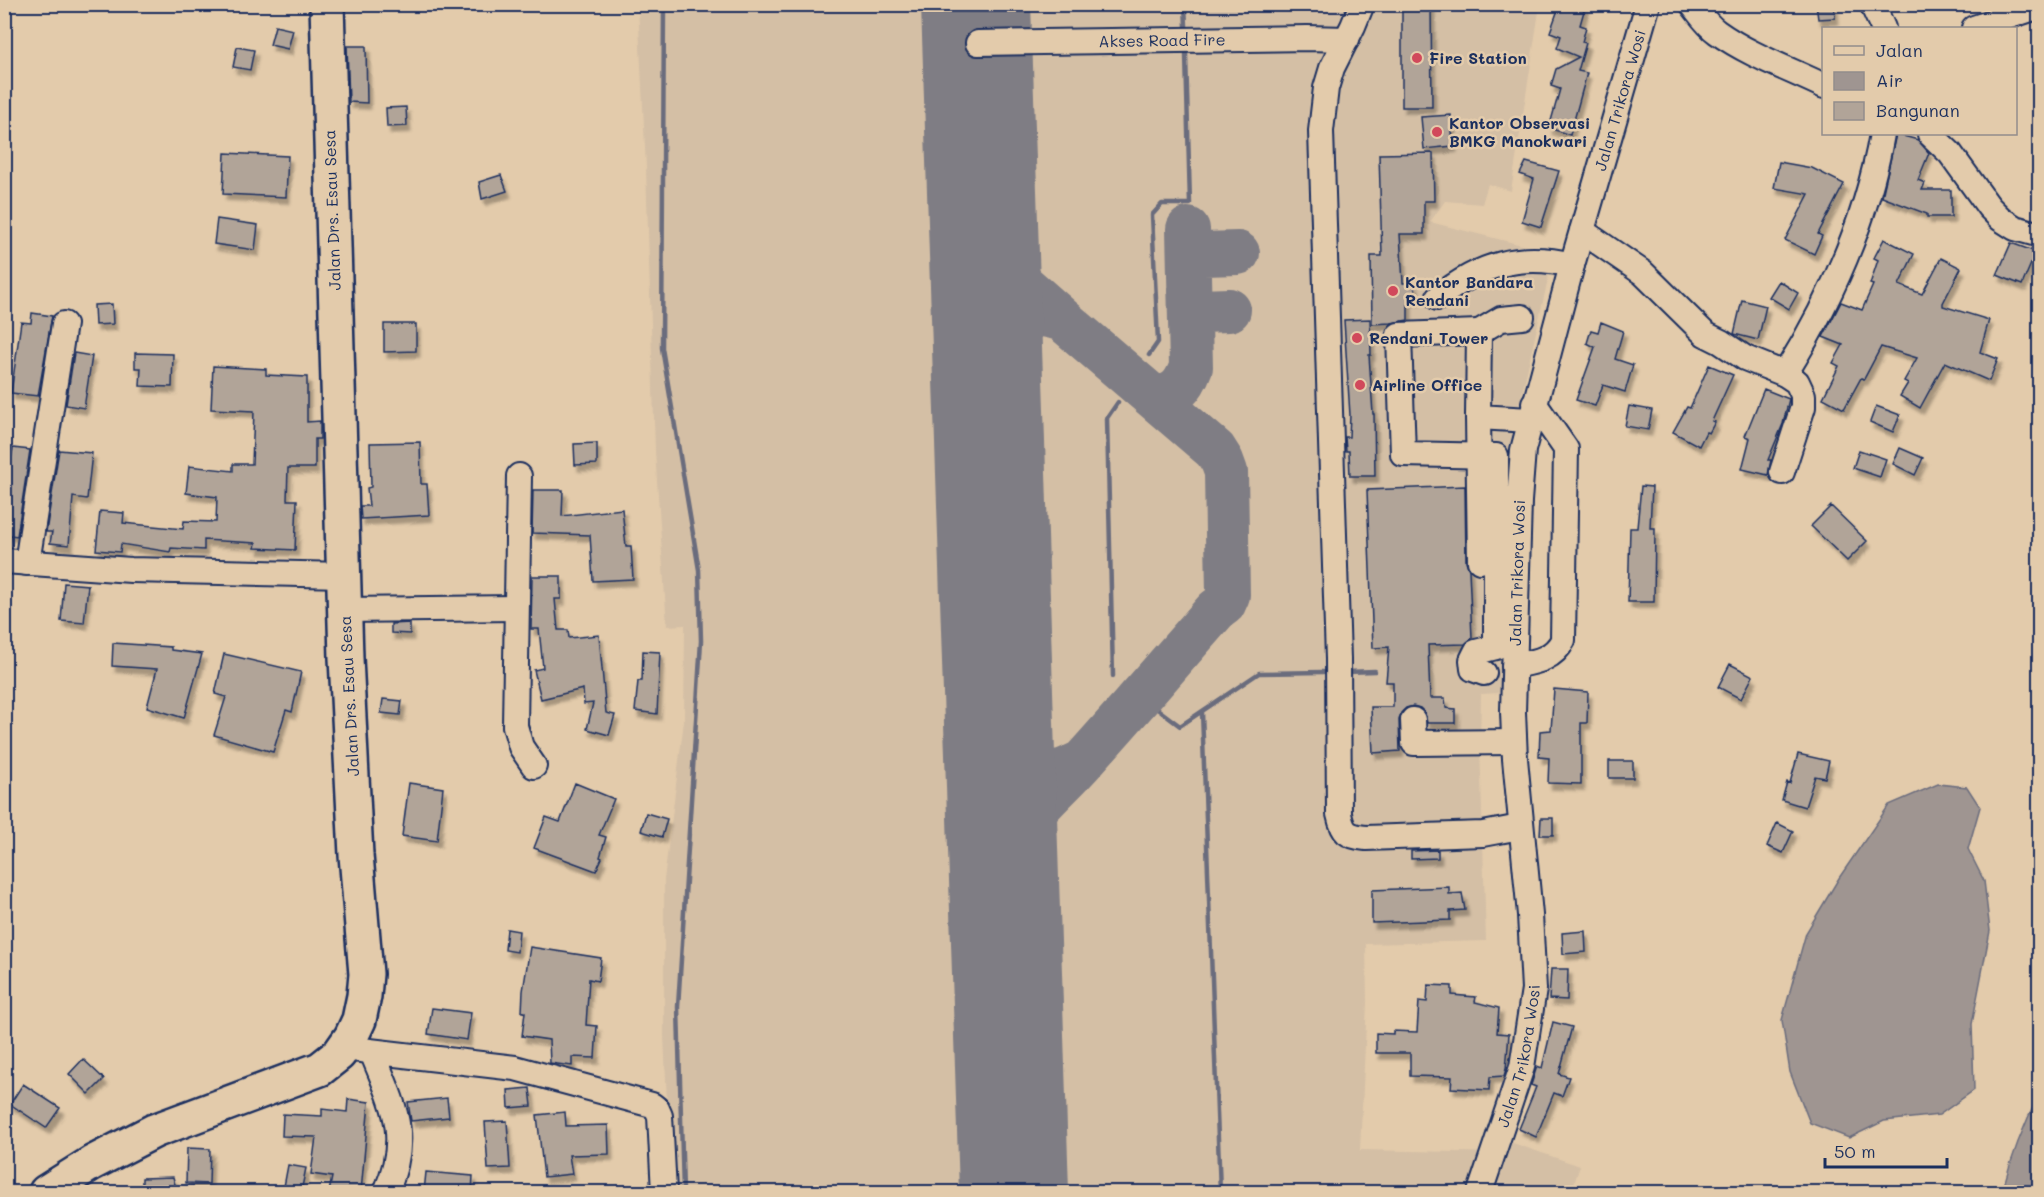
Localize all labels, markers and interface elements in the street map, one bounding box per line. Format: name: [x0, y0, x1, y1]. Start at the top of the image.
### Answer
street label: Jalan Trikora Wosi: [1589, 27, 1650, 173]
legend: [1822, 27, 2017, 135]
street label: Akses Road Fire: [1098, 28, 1226, 51]
text: Jalan: [1876, 38, 1923, 62]
place label: Fire Station: [1429, 47, 1527, 68]
marker: Fire Station: [1410, 51, 1424, 65]
text: Air: [1876, 68, 1903, 92]
text: Bangunan: [1876, 98, 1960, 122]
place label: Kantor Observasi BMKG Manokwari: [1449, 112, 1591, 151]
marker: Kantor Observasi BMKG Manokwari: [1430, 125, 1444, 139]
street label: Jalan Drs. Esau Sesa: [318, 129, 345, 291]
place label: Kantor Bandara Rendani: [1405, 271, 1534, 310]
marker: Kantor Bandara Rendani: [1386, 284, 1400, 298]
place label: Rendani Tower: [1369, 327, 1488, 348]
marker: Rendani Tower: [1350, 331, 1364, 345]
place label: Airline Office: [1372, 374, 1482, 395]
marker: Airline Office: [1353, 378, 1367, 392]
street label: Jalan Trikora Wosi: [1504, 499, 1529, 646]
street label: Jalan Drs. Esau Sesa: [334, 615, 363, 777]
street label: Jalan Trikora Wosi: [1492, 984, 1544, 1130]
scale bar: [1825, 1131, 1946, 1169]
text: 50 m: [1834, 1139, 1876, 1163]

